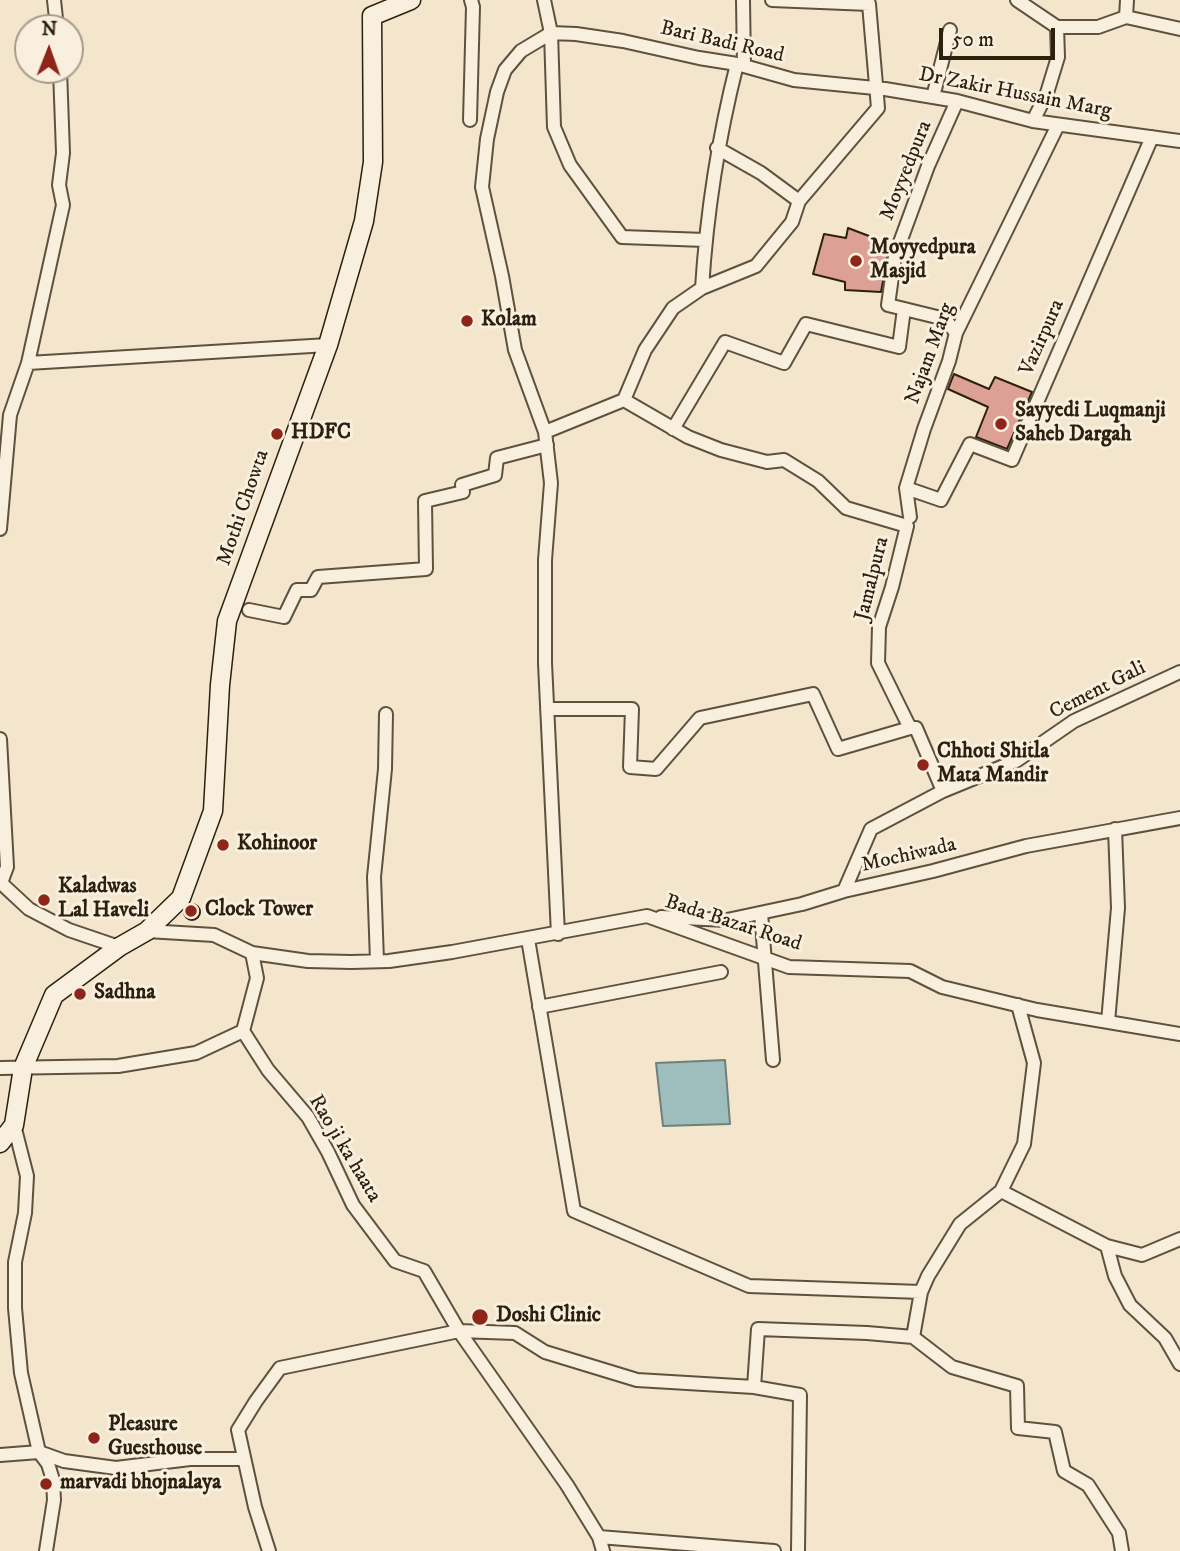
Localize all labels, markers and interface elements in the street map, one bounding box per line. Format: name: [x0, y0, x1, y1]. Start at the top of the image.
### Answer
north arrow: [14, 14, 84, 84]
scale bar: [942, 14, 1058, 58]
street label: Bari Badi Road: [658, 17, 786, 69]
text: N: [41, 18, 57, 41]
text: 50 m: [952, 27, 994, 53]
street label: Dr Zakir Hussain Marg: [916, 63, 1114, 125]
street label: Moyyedpura: [876, 117, 938, 225]
place label: Moyyedpura Masjid: [870, 236, 976, 286]
marker: Moyyedpura Masjid: [848, 253, 864, 269]
street label: Vazirpura: [1015, 296, 1071, 380]
street label: Najam Marg: [901, 300, 961, 408]
place label: Kolam: [481, 308, 537, 334]
marker: Kolam: [459, 313, 475, 329]
place label: Sayyedi Luqmanji Saheb Dargah: [1015, 399, 1166, 449]
marker: Sayyedi Luqmanji Saheb Dargah: [993, 416, 1009, 432]
place label: HDFC: [291, 421, 351, 447]
marker: HDFC: [269, 426, 285, 442]
street label: Mothi Chowta: [212, 447, 276, 569]
street label: Jamalpura: [850, 535, 896, 623]
street label: Cement Gali: [1046, 656, 1150, 726]
place label: Chhoti Shitla Mata Mandir: [937, 740, 1049, 790]
marker: Chhoti Shitla Mata Mandir: [915, 757, 931, 773]
place label: Kohinoor: [237, 832, 317, 858]
street label: Mochiwada: [859, 833, 959, 879]
marker: Kohinoor: [215, 837, 231, 853]
place label: Kaladwas Lal Haveli: [58, 875, 149, 925]
street label: Bada Bazar Road: [662, 890, 804, 958]
marker: Kaladwas Lal Haveli: [36, 892, 52, 908]
place label: Clock Tower: [205, 898, 313, 924]
marker: Clock Tower: [183, 903, 199, 919]
place label: Sadhna: [94, 981, 155, 1007]
marker: Sadhna: [72, 986, 88, 1002]
street label: Rao ji ka haata: [302, 1091, 386, 1207]
place label: Doshi Clinic: [496, 1304, 601, 1330]
marker: Doshi Clinic: [470, 1307, 490, 1327]
place label: Pleasure Guesthouse: [108, 1413, 202, 1463]
marker: Pleasure Guesthouse: [86, 1430, 102, 1446]
place label: marvadi bhojnalaya: [60, 1471, 221, 1497]
marker: marvadi bhojnalaya: [38, 1476, 54, 1492]

